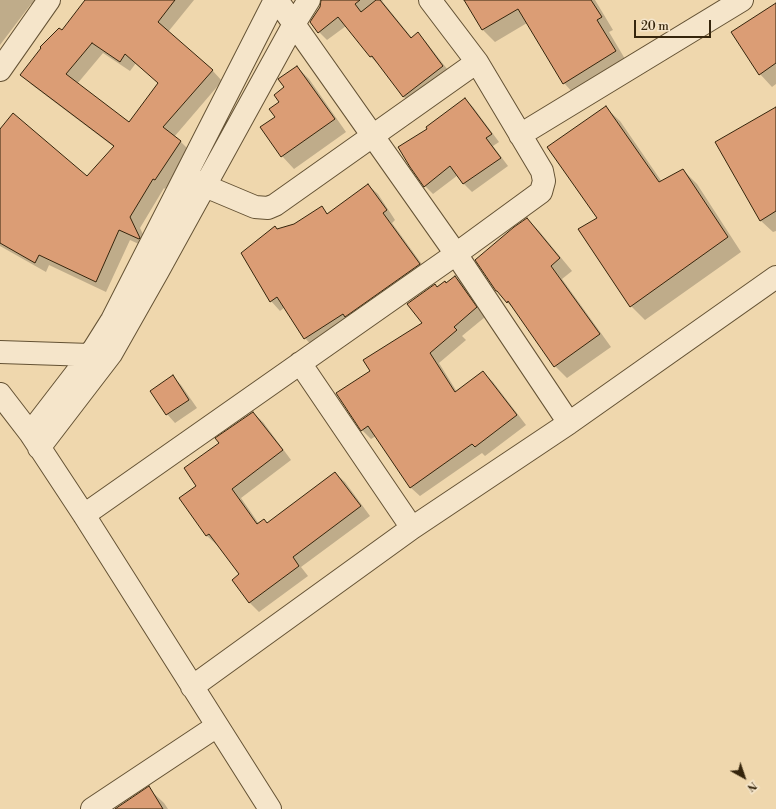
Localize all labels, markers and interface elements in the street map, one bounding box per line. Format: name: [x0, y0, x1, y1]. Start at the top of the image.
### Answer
scale bar: [636, 12, 713, 38]
text: 20 m: [641, 19, 669, 34]
north arrow: [724, 757, 764, 797]
text: N: [744, 778, 760, 794]

